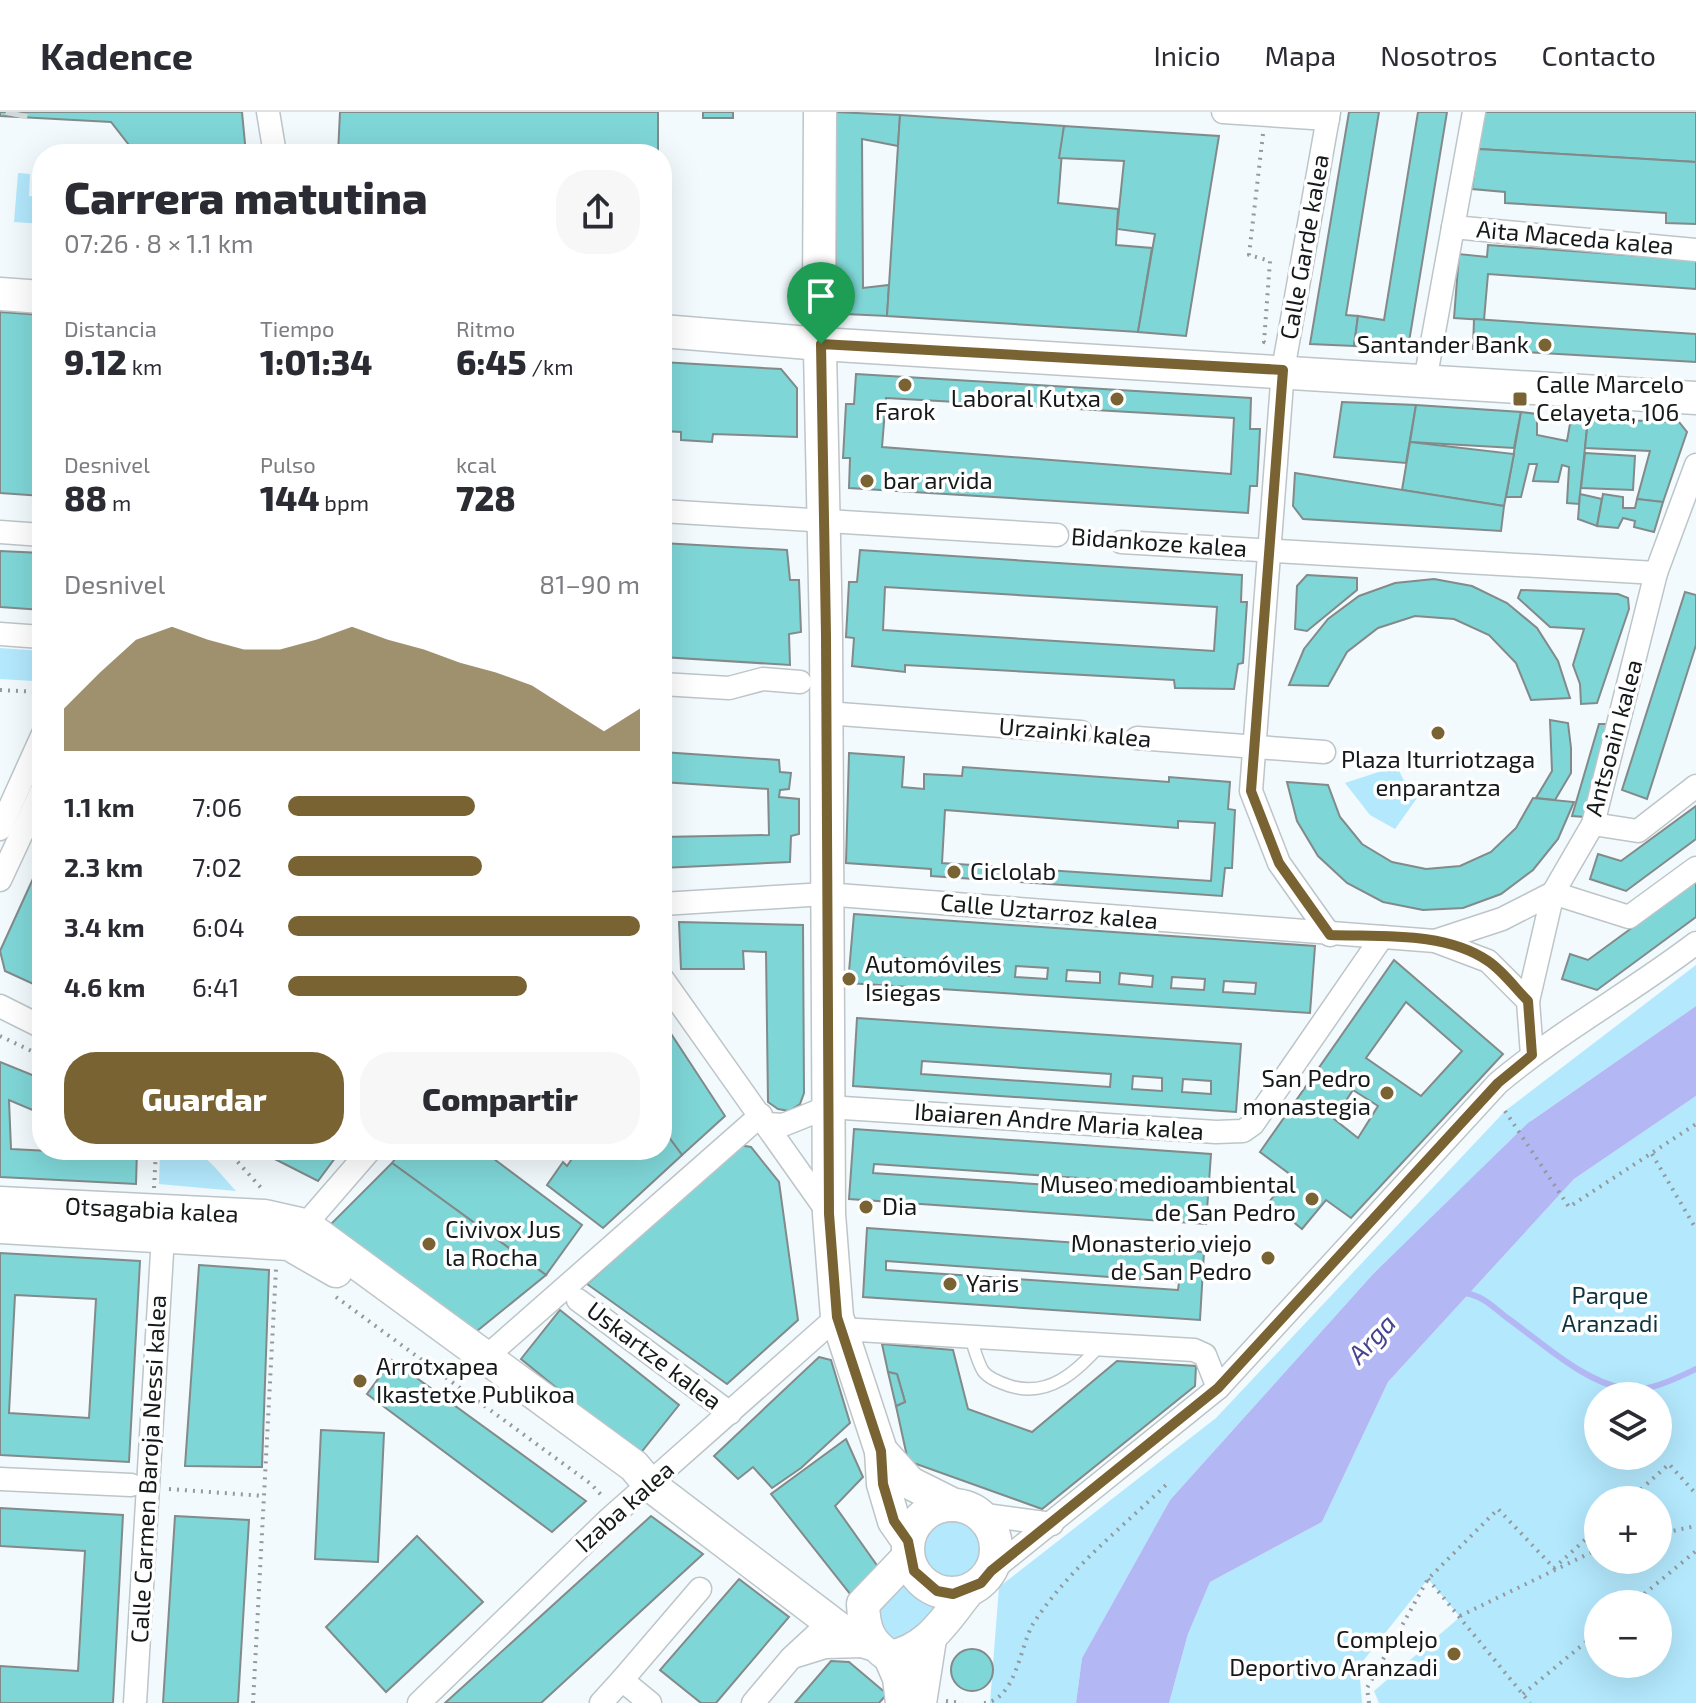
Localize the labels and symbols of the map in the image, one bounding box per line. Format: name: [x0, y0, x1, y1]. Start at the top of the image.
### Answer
street label: Calle Garde kalea: [1273, 152, 1334, 342]
street label: Aita Maceda kalea: [1475, 213, 1675, 260]
pin: [787, 262, 855, 344]
place label: Santander Bank: [1357, 329, 1529, 358]
marker: Santander Bank: [1536, 336, 1554, 354]
place label: Calle Marcelo Celayeta, 106: [1536, 369, 1684, 426]
marker: Farok: [896, 376, 914, 394]
place label: Laboral Kutxa: [951, 383, 1101, 412]
marker: Laboral Kutxa: [1108, 390, 1126, 408]
marker: Calle Marcelo Celayeta, 106: [1511, 390, 1529, 408]
place label: Farok: [875, 396, 935, 425]
place label: bar arvida: [883, 465, 993, 494]
marker: bar arvida: [858, 472, 876, 490]
street label: Bidankoze kalea: [1070, 521, 1248, 562]
street label: Antsoain kalea: [1578, 656, 1647, 819]
street label: Urzainki kalea: [998, 710, 1153, 753]
marker: Plaza Iturriotzaga enparantza: [1429, 724, 1447, 742]
place label: Plaza Iturriotzaga enparantza: [1341, 744, 1535, 801]
place label: Ciclolab: [970, 856, 1056, 885]
marker: Ciclolab: [945, 863, 963, 881]
street label: Calle Uztarroz kalea: [939, 887, 1159, 934]
place label: Automóviles Isiegas: [865, 949, 1002, 1006]
marker: Automóviles Isiegas: [840, 970, 858, 988]
place label: San Pedro monastegia: [1242, 1063, 1371, 1120]
marker: San Pedro monastegia: [1378, 1084, 1396, 1102]
street label: Ibaiaren Andre Maria kalea: [913, 1096, 1205, 1145]
place label: Museo medioambiental de San Pedro: [1040, 1169, 1296, 1226]
street label: Otsagabia kalea: [64, 1190, 239, 1228]
marker: Museo medioambiental de San Pedro: [1303, 1190, 1321, 1208]
place label: Dia: [882, 1191, 917, 1220]
marker: Dia: [857, 1198, 875, 1216]
place label: Civivox Jus la Rocha: [445, 1214, 561, 1271]
place label: Monasterio viejo de San Pedro: [1071, 1228, 1252, 1285]
marker: Civivox Jus la Rocha: [420, 1235, 438, 1253]
marker: Monasterio viejo de San Pedro: [1259, 1249, 1277, 1267]
place label: Yaris: [966, 1268, 1019, 1297]
marker: Yaris: [941, 1275, 959, 1293]
park label: Parque Aranzadi: [1562, 1280, 1658, 1337]
street label: Calle Carmen Baroja Nessi kalea: [124, 1294, 171, 1644]
street label: Uskartze kalea: [582, 1295, 728, 1415]
water label: Arga: [1340, 1307, 1401, 1370]
place label: Arrotxapea Ikastetxe Publikoa: [376, 1351, 575, 1408]
marker: Arrotxapea Ikastetxe Publikoa: [351, 1372, 369, 1390]
street label: Izaba kalea: [569, 1454, 679, 1558]
place label: Complejo Deportivo Aranzadi: [1229, 1624, 1438, 1681]
marker: Complejo Deportivo Aranzadi: [1445, 1645, 1463, 1663]

